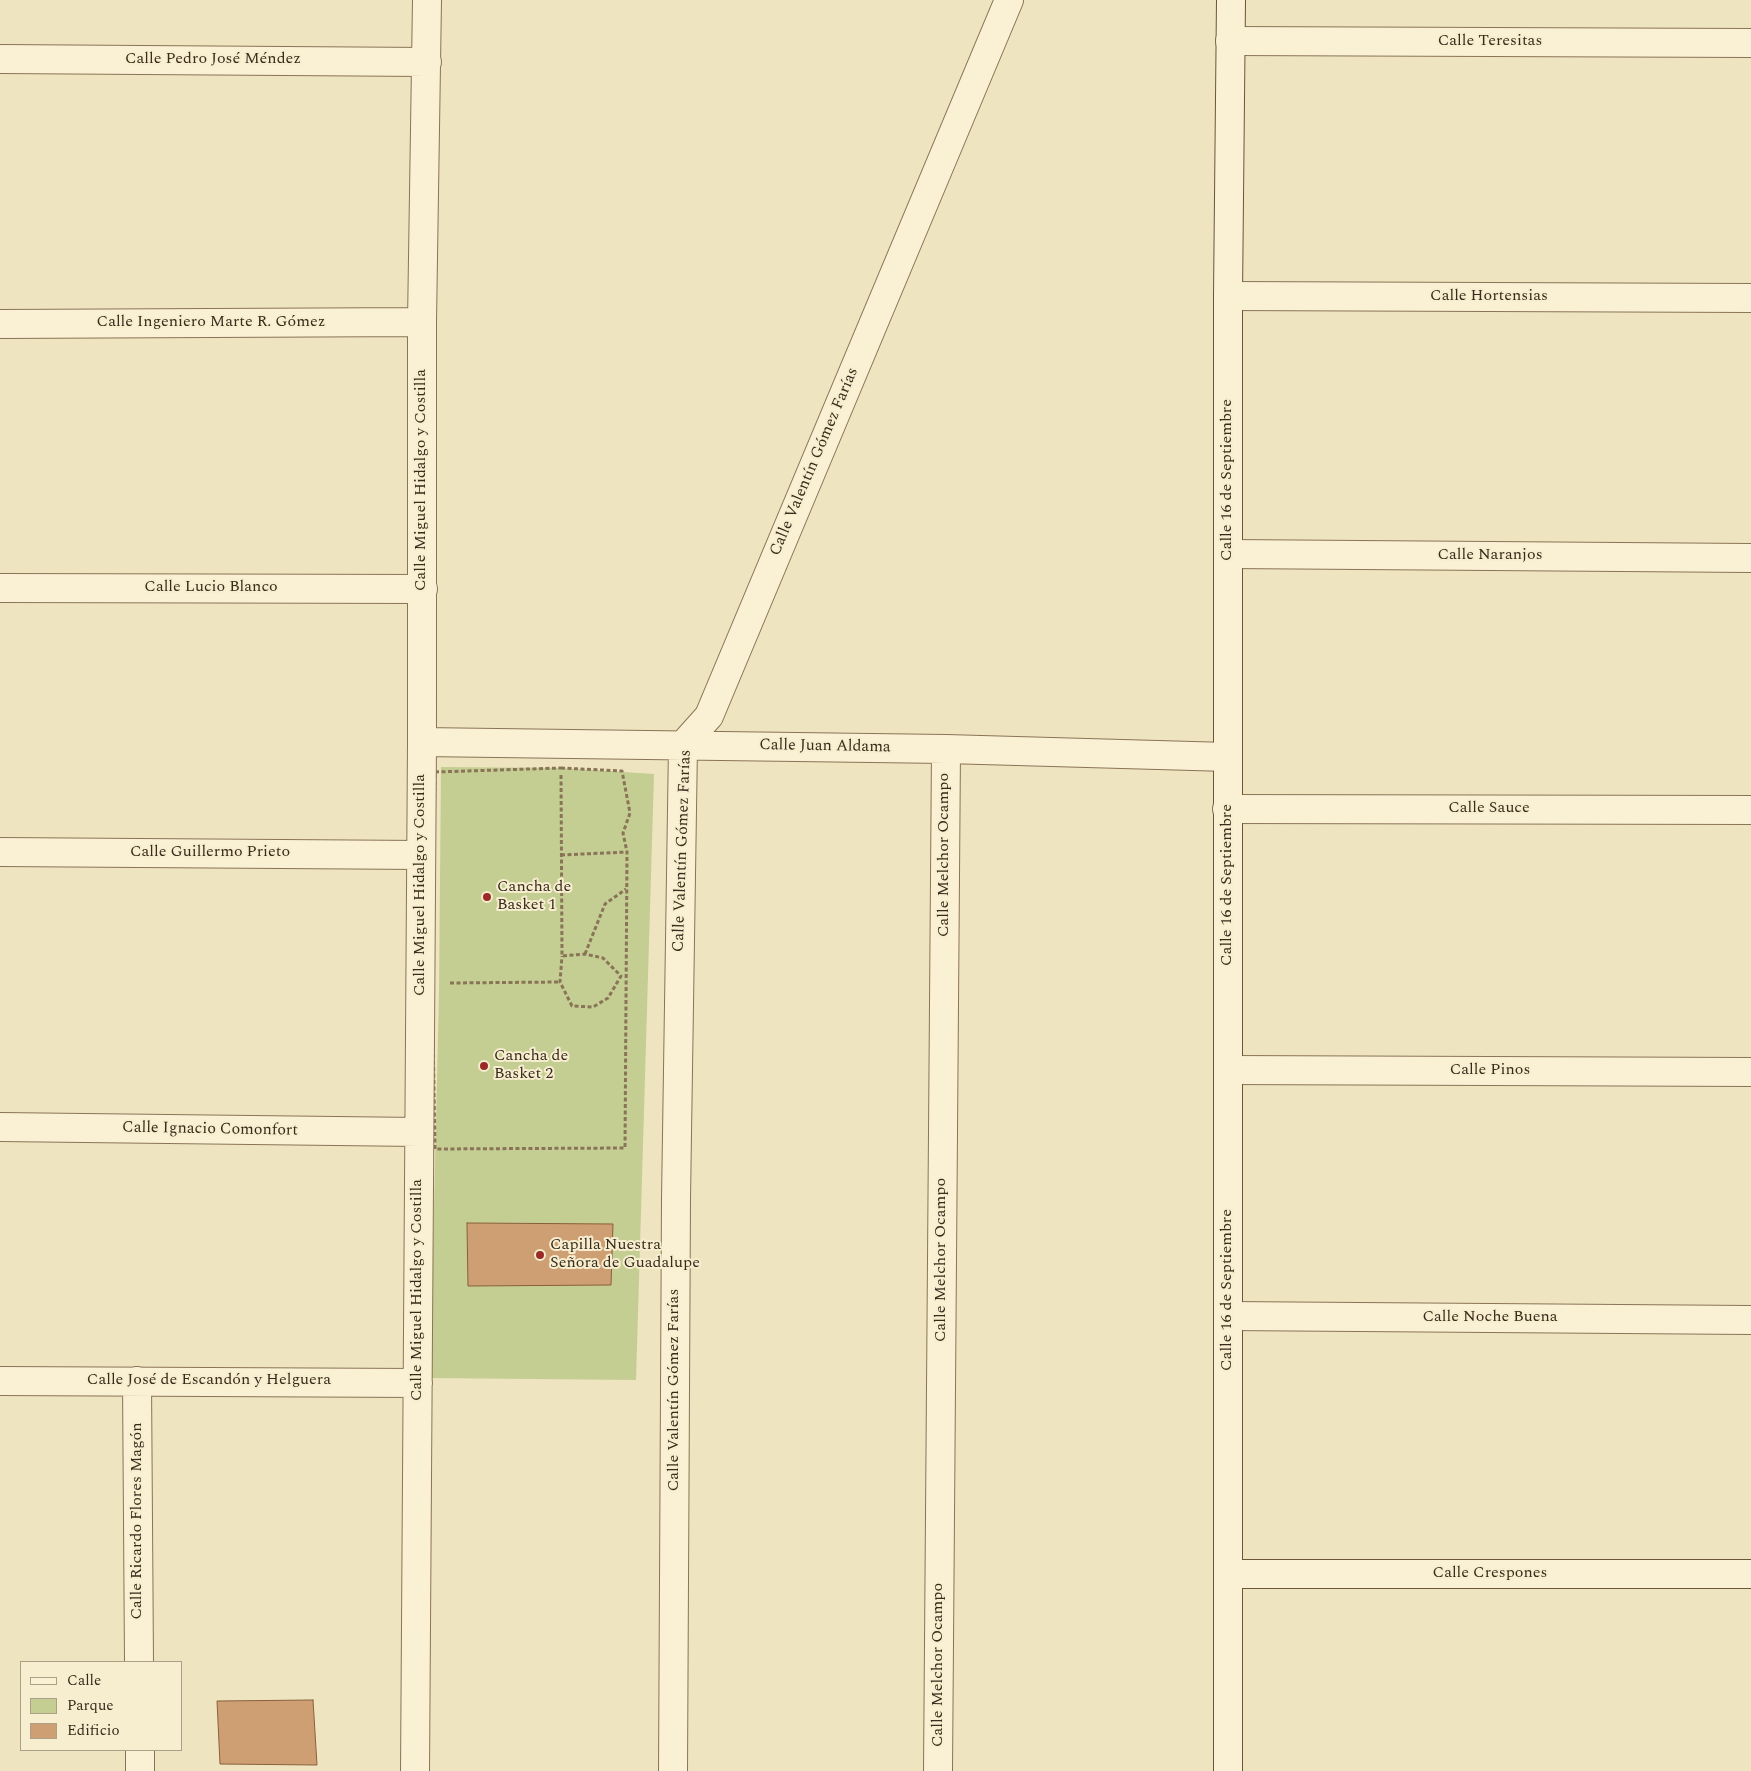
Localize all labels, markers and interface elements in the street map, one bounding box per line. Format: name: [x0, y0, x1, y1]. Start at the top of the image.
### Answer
street label: Calle Teresitas: [1438, 32, 1542, 52]
street label: Calle Pedro José Méndez: [125, 50, 301, 70]
street label: Calle Hortensias: [1430, 287, 1548, 307]
street label: Calle Ingeniero Marte R. Gómez: [97, 313, 325, 333]
street label: Calle Valentín Gómez Farías: [767, 365, 863, 559]
street label: Calle Miguel Hidalgo y Costilla: [412, 369, 432, 591]
street label: Calle 16 de Septiembre: [1218, 399, 1238, 561]
street label: Calle Naranjos: [1437, 546, 1543, 566]
street label: Calle Lucio Blanco: [144, 578, 278, 598]
street label: Calle Juan Aldama: [759, 736, 891, 758]
street label: Calle Valentín Gómez Farías: [670, 749, 696, 953]
street label: Calle Melchor Ocampo: [935, 773, 955, 937]
street label: Calle Miguel Hidalgo y Costilla: [411, 774, 431, 996]
street label: Calle Sauce: [1448, 799, 1530, 819]
street label: Calle 16 de Septiembre: [1218, 804, 1238, 966]
street label: Calle Guillermo Prieto: [130, 843, 290, 863]
place label: Cancha de Basket 1: [497, 878, 571, 916]
marker: Cancha de Basket 1: [481, 891, 493, 903]
place label: Cancha de Basket 2: [494, 1047, 568, 1085]
marker: Cancha de Basket 2: [478, 1060, 490, 1072]
street label: Calle Pinos: [1450, 1061, 1530, 1081]
street label: Calle Ignacio Comonfort: [122, 1119, 298, 1141]
street label: Calle Melchor Ocampo: [932, 1178, 952, 1342]
street label: Calle Miguel Hidalgo y Costilla: [408, 1179, 428, 1401]
street label: Calle 16 de Septiembre: [1218, 1209, 1238, 1371]
place label: Capilla Nuestra Señora de Guadalupe: [550, 1236, 700, 1274]
marker: Capilla Nuestra Señora de Guadalupe: [534, 1249, 546, 1261]
street label: Calle Valentín Gómez Farías: [665, 1289, 685, 1491]
street label: Calle Noche Buena: [1422, 1308, 1558, 1328]
street label: Calle José de Escandón y Helguera: [87, 1371, 331, 1391]
street label: Calle Ricardo Flores Magón: [128, 1423, 148, 1619]
street label: Calle Crespones: [1433, 1564, 1547, 1584]
street label: Calle Melchor Ocampo: [929, 1583, 949, 1747]
legend: [20, 1661, 182, 1751]
text: Calle: [67, 1669, 101, 1692]
text: Parque: [67, 1694, 114, 1717]
text: Edificio: [67, 1719, 120, 1742]

